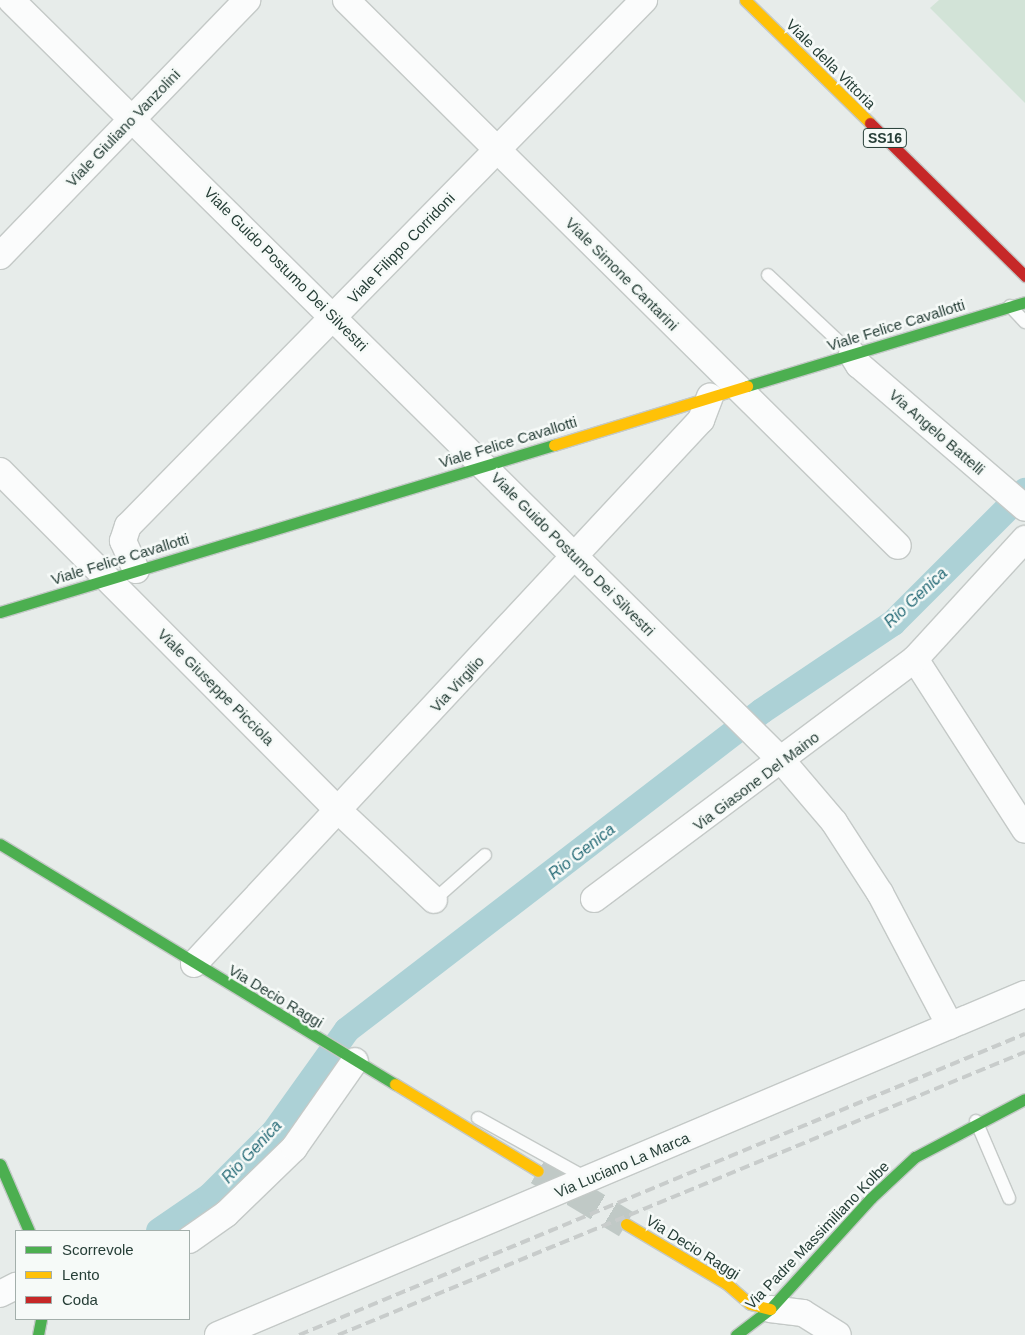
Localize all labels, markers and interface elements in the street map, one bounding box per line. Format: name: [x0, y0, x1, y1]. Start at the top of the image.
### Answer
street label: Viale della Vittoria: [782, 15, 880, 113]
street label: Viale Giuliano Vanzolini: [62, 66, 184, 190]
road number: SS16: [862, 126, 908, 150]
street label: Viale Guido Postumo Dei Silvestri: [200, 183, 372, 355]
street label: Viale Filippo Corridoni: [344, 189, 458, 307]
street label: Viale Simone Cantarini: [562, 214, 682, 334]
street label: Viale Felice Cavallotti: [825, 295, 967, 355]
street label: Via Angelo Battelli: [885, 385, 989, 479]
street label: Viale Felice Cavallotti: [437, 412, 579, 472]
street label: Viale Guido Postumo Dei Silvestri: [487, 468, 659, 640]
street label: Viale Felice Cavallotti: [49, 529, 191, 589]
water label: Rio Genica: [881, 564, 951, 632]
street label: Viale Giuseppe Picciola: [154, 625, 278, 749]
street label: Via Virgilio: [426, 652, 488, 716]
street label: Via Giasone Del Maino: [689, 728, 823, 834]
water label: Rio Genica: [545, 820, 619, 884]
street label: Via Decio Raggi: [225, 961, 327, 1031]
water label: Rio Genica: [218, 1117, 286, 1187]
street label: Via Luciano La Marca: [552, 1128, 692, 1202]
street label: Via Padre Massimiliano Kolbe: [741, 1157, 893, 1313]
street label: Via Decio Raggi: [643, 1211, 743, 1283]
legend: [15, 1230, 190, 1320]
text: Scorrevole: [62, 1241, 134, 1258]
text: Lento: [62, 1266, 100, 1283]
text: Coda: [62, 1291, 98, 1308]

